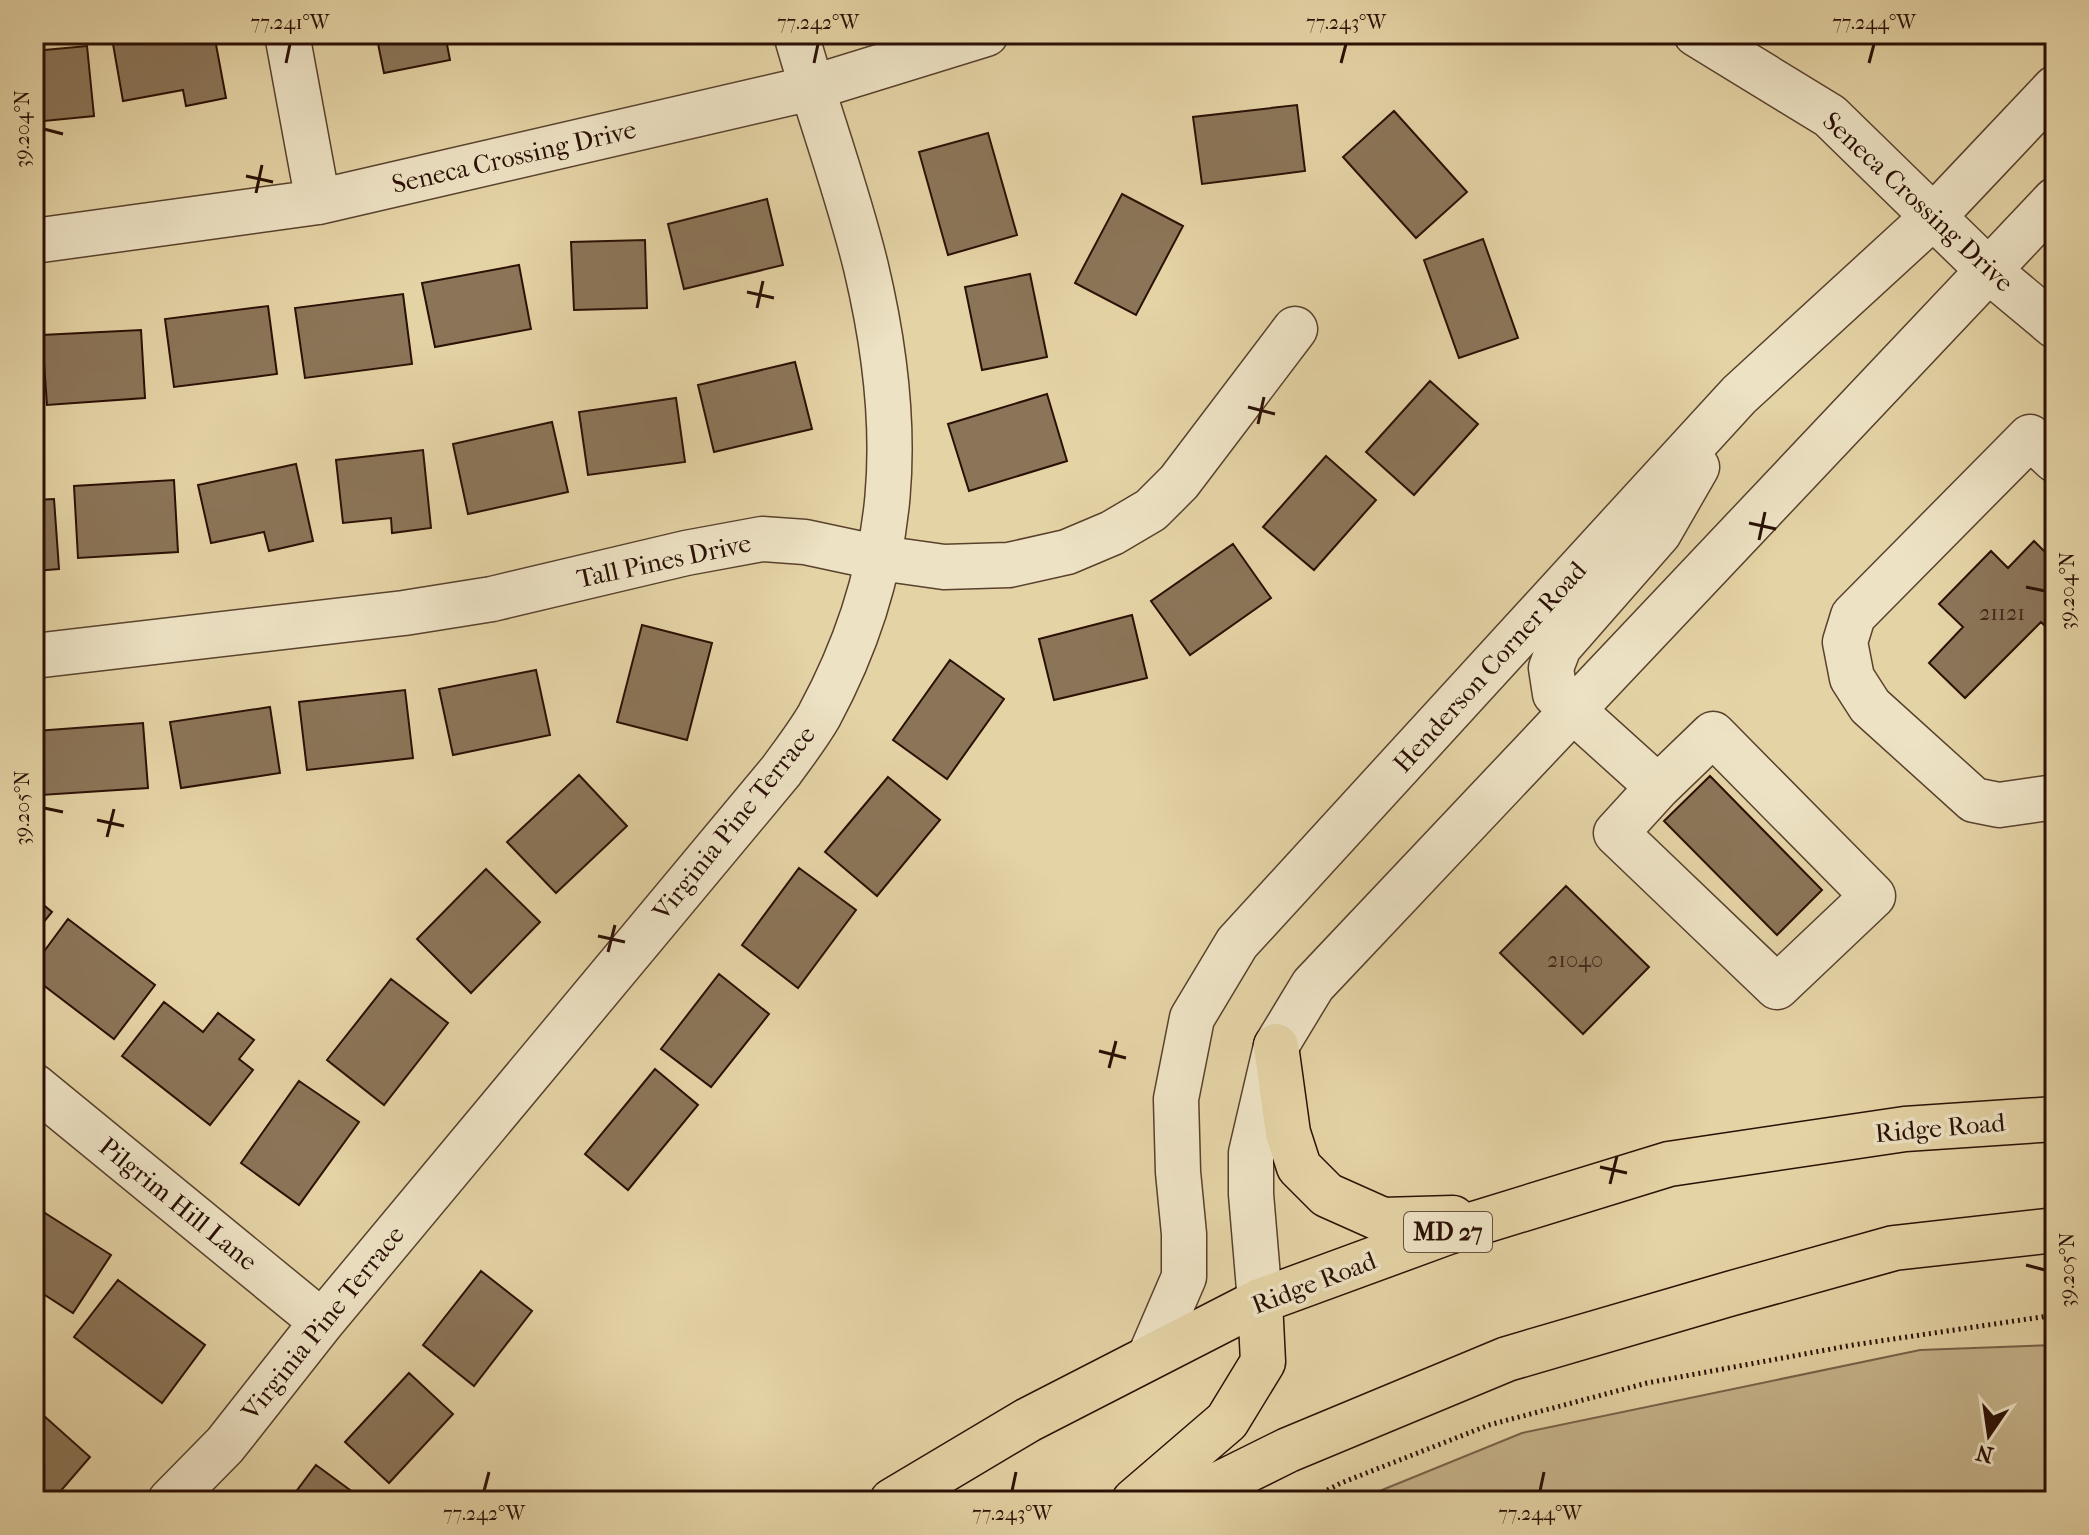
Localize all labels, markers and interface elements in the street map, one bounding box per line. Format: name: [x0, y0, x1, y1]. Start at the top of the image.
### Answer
text: 77.241°W: [251, 11, 331, 34]
text: 77.242°W: [777, 11, 860, 34]
text: 77.243°W: [1306, 11, 1387, 34]
text: 77.244°W: [1832, 11, 1917, 34]
text: 39.204°N: [11, 90, 34, 168]
street label: Seneca Crossing Drive: [1816, 106, 2020, 299]
street label: Seneca Crossing Drive: [389, 114, 639, 200]
street label: Tall Pines Drive: [574, 527, 754, 595]
text: 39.204°N: [2056, 552, 2079, 630]
street label: Henderson Corner Road: [1387, 554, 1594, 779]
house number: 21121: [1979, 600, 2025, 626]
street label: Virginia Pine Terrace: [645, 719, 822, 927]
text: 39.205°N: [11, 771, 34, 845]
house number: 21040: [1547, 947, 1603, 973]
street label: Ridge Road: [1874, 1107, 2007, 1149]
street label: Pilgrim Hill Lane: [93, 1131, 263, 1277]
road number: MD 27: [1404, 1212, 1492, 1252]
street label: Virginia Pine Terrace: [234, 1219, 411, 1427]
text: 39.205°N: [2056, 1233, 2079, 1307]
street label: Ridge Road: [1247, 1245, 1381, 1321]
north arrow: [1949, 1395, 2029, 1475]
text: N: [1973, 1439, 1996, 1468]
text: 77.242°W: [443, 1502, 526, 1525]
text: 77.243°W: [972, 1502, 1053, 1525]
text: 77.244°W: [1498, 1502, 1583, 1525]

